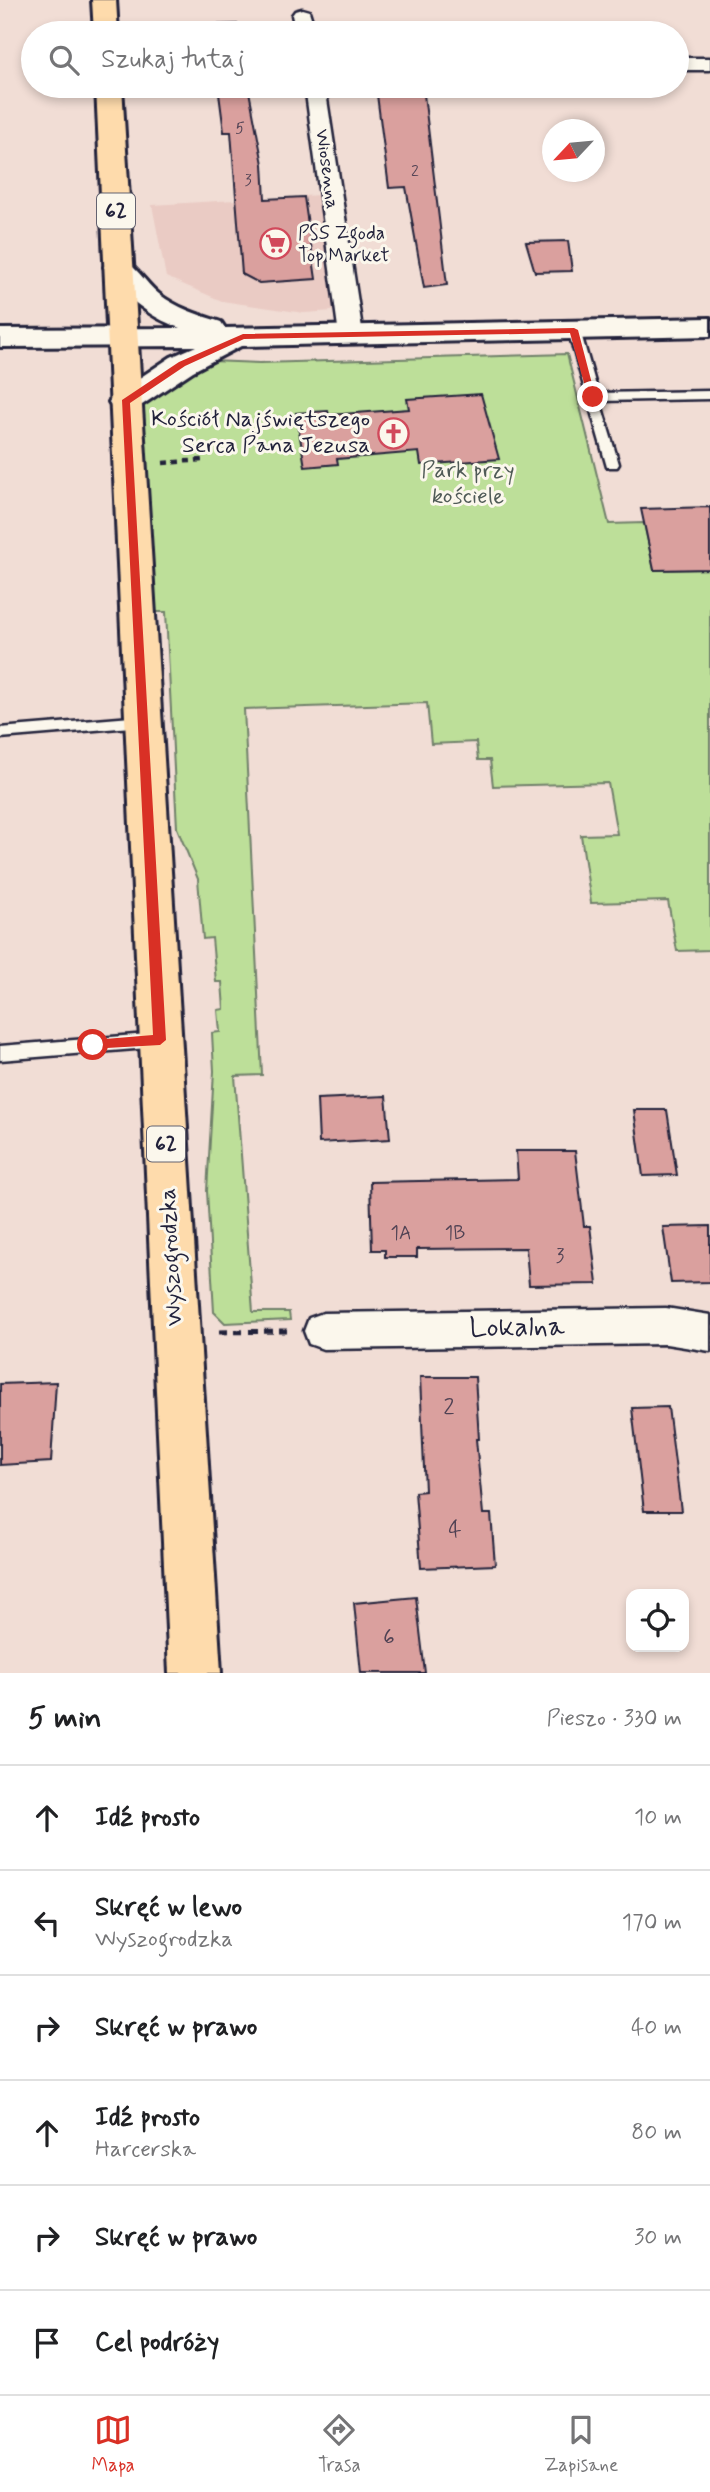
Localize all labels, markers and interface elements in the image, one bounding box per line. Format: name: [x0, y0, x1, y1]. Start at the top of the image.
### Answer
search box: [21, 21, 689, 98]
icon: search: [45, 41, 83, 79]
text: Szukaj tutaj: [101, 43, 245, 77]
house number: 5: [235, 118, 245, 139]
north arrow: [542, 119, 605, 182]
street label: Wiosenna: [309, 127, 345, 211]
house number: 2: [411, 161, 419, 182]
house number: 3: [244, 170, 252, 191]
road number: 62: [97, 194, 135, 228]
place label: PSS Zgoda Top Market: [298, 221, 389, 268]
supermarket icon: PSS Zgoda Top Market: [258, 227, 292, 261]
route end: [577, 381, 608, 412]
place label: Kościół Najświętszego Serca Pana Jezusa: [151, 405, 370, 461]
church icon: Kościół Najświętszego Serca Pana Jezusa: [376, 416, 410, 450]
park label: Park przy kościele: [421, 456, 515, 512]
route start: [77, 1029, 108, 1060]
road number: 62: [147, 1126, 185, 1162]
street label: Wyszogrodzka: [153, 1187, 193, 1327]
house number: 1A: [391, 1221, 411, 1246]
house number: 1B: [445, 1221, 465, 1246]
house number: 3: [556, 1244, 565, 1269]
street label: Lokalna: [469, 1309, 565, 1347]
house number: 2: [443, 1393, 455, 1423]
house number: 4: [448, 1515, 462, 1545]
map controls: [626, 1589, 689, 1652]
button: locate: [626, 1589, 689, 1652]
house number: 6: [383, 1623, 395, 1653]
text: 5 min: [28, 1699, 102, 1738]
text: Pieszo · 330 m: [546, 1704, 682, 1734]
icon: ahead: [28, 1799, 66, 1837]
text: Idź prosto: [95, 1801, 200, 1835]
text: 10 m: [634, 1803, 682, 1833]
text: Skręć w lewo: [95, 1891, 242, 1925]
icon: left: [28, 1904, 66, 1942]
text: 170 m: [622, 1908, 682, 1938]
text: Wyszogrodzka: [95, 1925, 233, 1955]
icon: right: [28, 2009, 66, 2047]
text: Skręć w prawo: [95, 2011, 257, 2045]
text: 40 m: [631, 2013, 682, 2043]
text: Idź prosto: [95, 2101, 200, 2135]
icon: ahead: [28, 2114, 66, 2152]
text: 80 m: [631, 2118, 682, 2148]
text: Harcerska: [95, 2135, 196, 2165]
icon: right: [28, 2219, 66, 2257]
text: Skręć w prawo: [95, 2221, 257, 2255]
text: 30 m: [634, 2223, 682, 2253]
icon: arrive: [28, 2324, 66, 2362]
text: Cel podróży: [95, 2326, 219, 2360]
tab: Mapa: [92, 2411, 135, 2478]
tab: Trasa: [318, 2411, 361, 2478]
tab: Zapisane: [544, 2411, 618, 2478]

